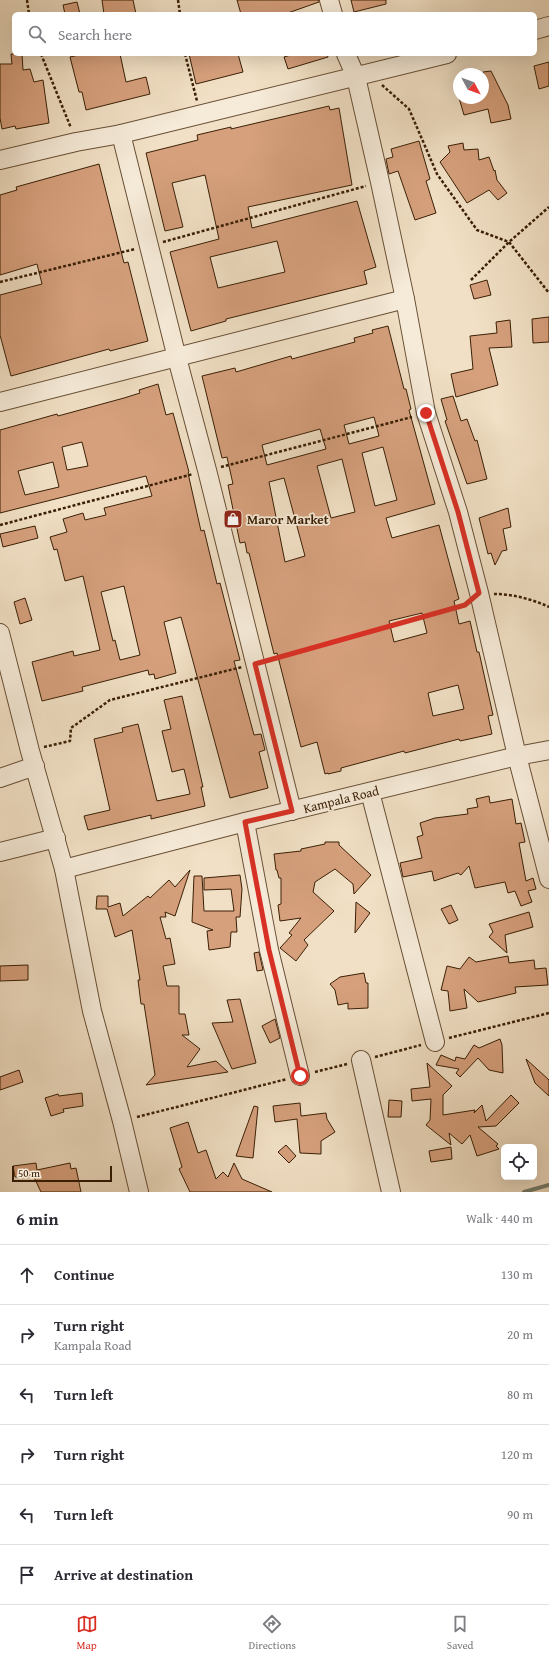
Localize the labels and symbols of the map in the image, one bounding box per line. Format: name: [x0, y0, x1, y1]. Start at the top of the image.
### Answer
north arrow: [453, 68, 489, 104]
route end: [417, 404, 435, 422]
shop icon: Maror Market: [222, 508, 244, 530]
place label: Maror Market: [247, 510, 329, 529]
street label: Kampala Road: [301, 781, 381, 818]
route start: [291, 1067, 309, 1085]
scale bar: [12, 1164, 112, 1183]

